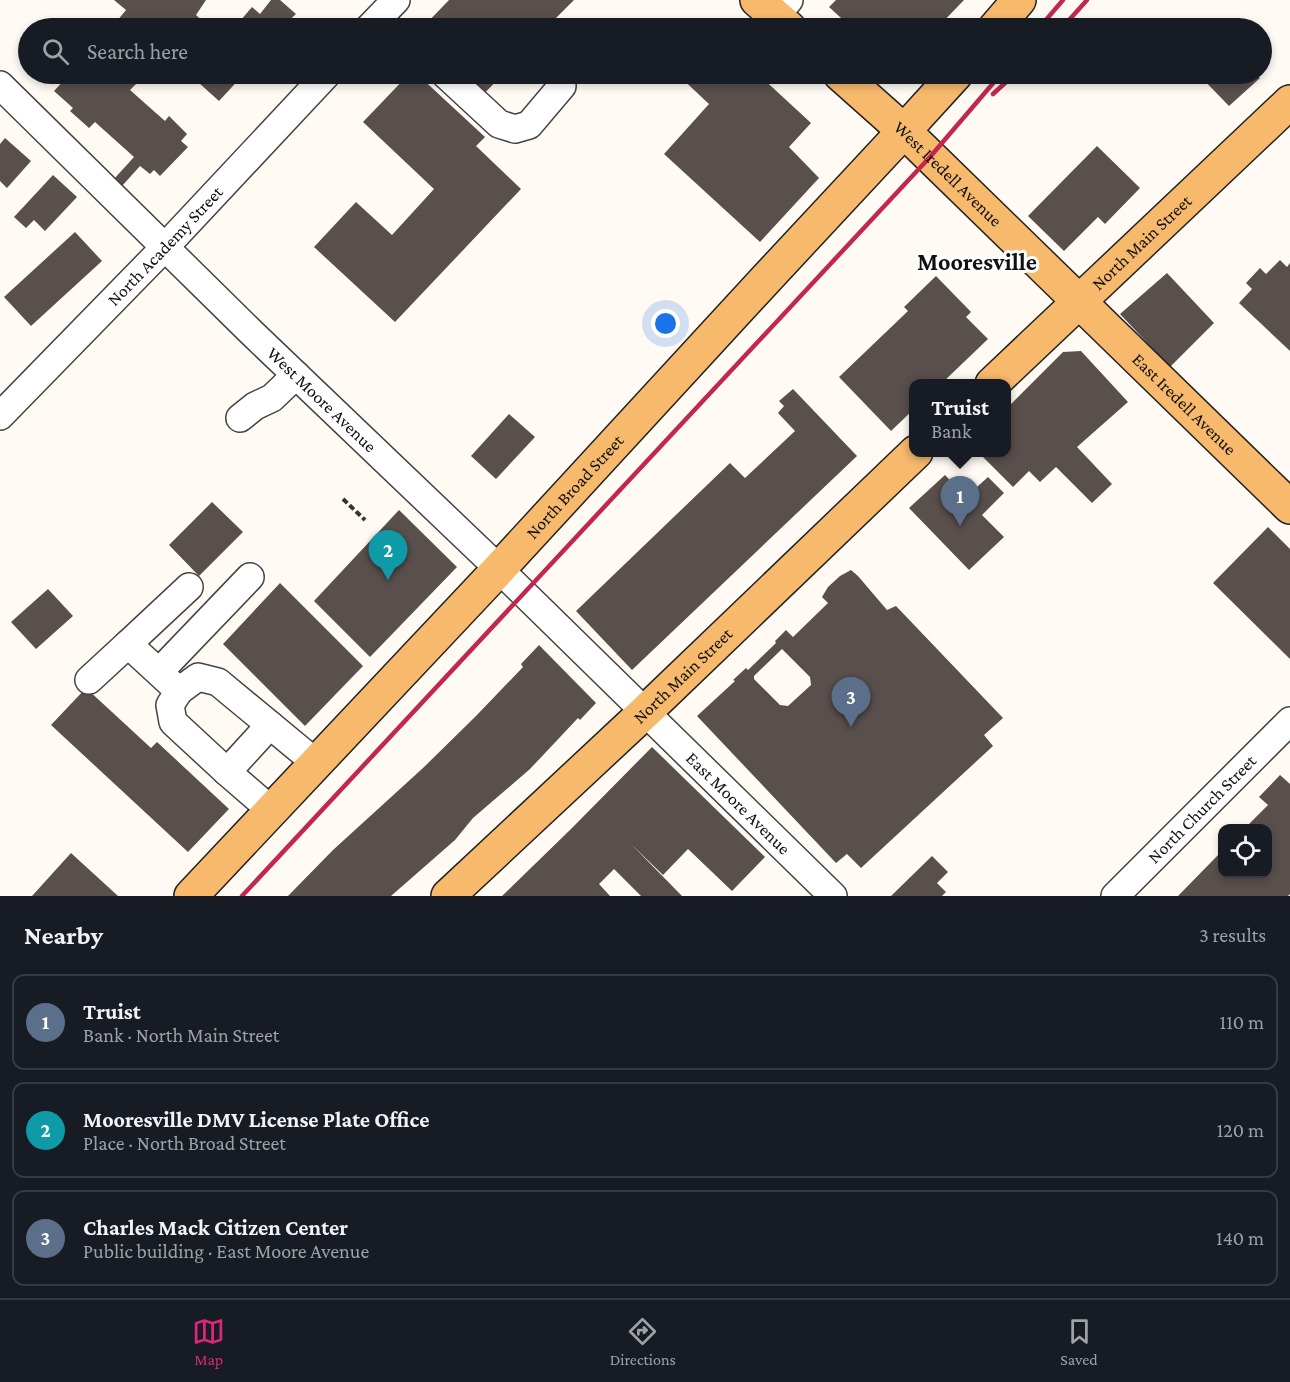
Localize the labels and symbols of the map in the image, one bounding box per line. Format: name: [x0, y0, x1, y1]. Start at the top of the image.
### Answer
street label: West Iredell Avenue: [890, 117, 1006, 231]
street label: North Academy Street: [103, 181, 228, 310]
street label: North Main Street: [1088, 190, 1196, 294]
district label: Mooresville: [917, 248, 1037, 275]
your location: [651, 309, 680, 338]
street label: West Moore Avenue: [263, 343, 380, 456]
street label: East Iredell Avenue: [1128, 349, 1240, 459]
street label: North Broad Street: [522, 430, 628, 543]
pin: 1: [940, 476, 980, 526]
pin: 2: [368, 530, 408, 580]
street label: North Main Street: [629, 623, 737, 728]
pin: 3: [832, 678, 870, 727]
street label: East Moore Avenue: [682, 748, 795, 859]
street label: North Church Street: [1144, 750, 1261, 867]

